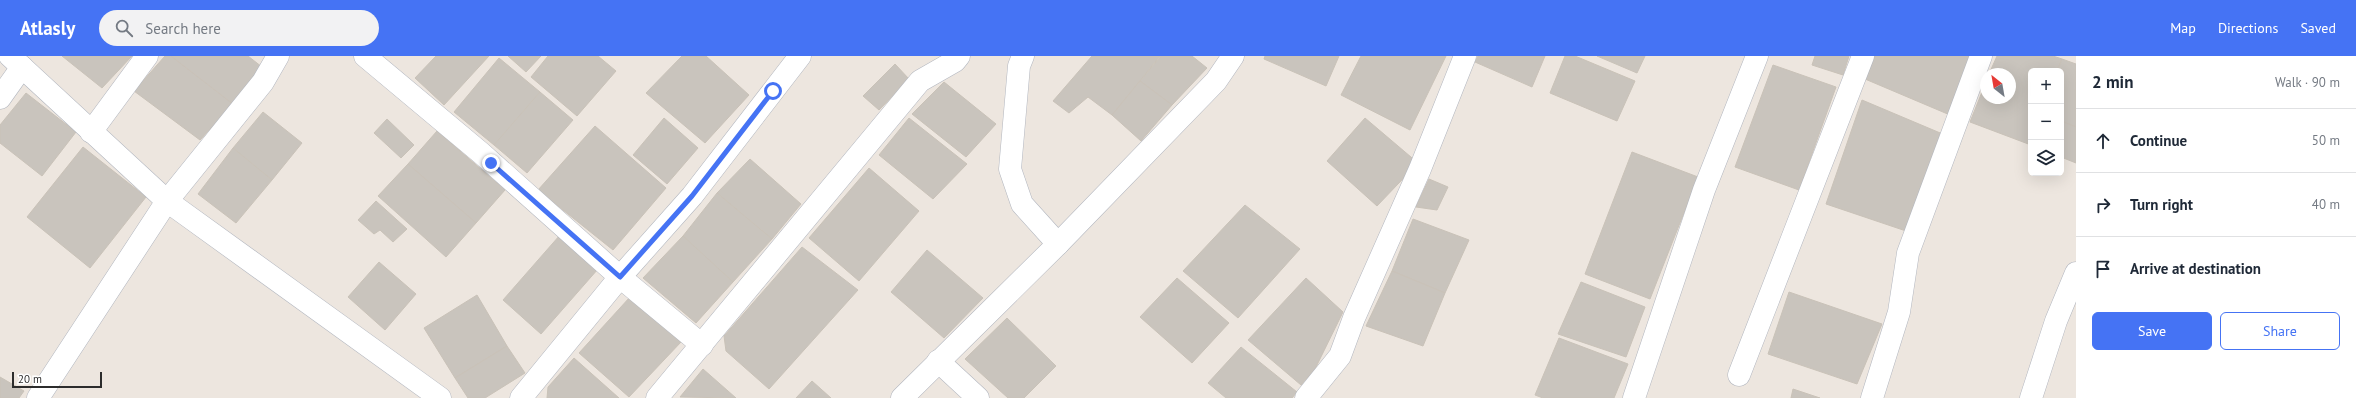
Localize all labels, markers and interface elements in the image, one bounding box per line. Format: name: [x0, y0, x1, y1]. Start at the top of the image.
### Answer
search box: [99, 10, 379, 46]
text: Atlasly: [20, 16, 75, 40]
icon: search: [113, 17, 135, 39]
text: Search here: [145, 19, 221, 38]
text: Map: [2170, 19, 2196, 37]
text: Directions: [2218, 19, 2278, 37]
text: Saved: [2300, 19, 2336, 37]
north arrow: [1980, 68, 2016, 104]
map controls: [2028, 68, 2064, 176]
button: +: [2028, 68, 2064, 104]
text: 2 min: [2092, 71, 2133, 93]
text: Walk · 90 m: [2275, 74, 2340, 91]
route start: [764, 82, 782, 100]
button: −: [2028, 104, 2064, 140]
icon: ahead: [2092, 130, 2114, 152]
text: Continue: [2130, 131, 2187, 150]
text: 50 m: [2312, 132, 2340, 149]
button: layers: [2028, 140, 2064, 176]
route end: [482, 154, 500, 172]
icon: right: [2092, 194, 2114, 216]
text: Turn right: [2130, 195, 2193, 214]
text: 40 m: [2312, 196, 2340, 213]
icon: arrive: [2092, 258, 2114, 280]
text: Arrive at destination: [2130, 259, 2261, 278]
button: Save: [2092, 312, 2212, 350]
button: Share: [2220, 312, 2340, 350]
scale bar: [12, 370, 102, 389]
text: 20 m: [18, 372, 42, 386]

